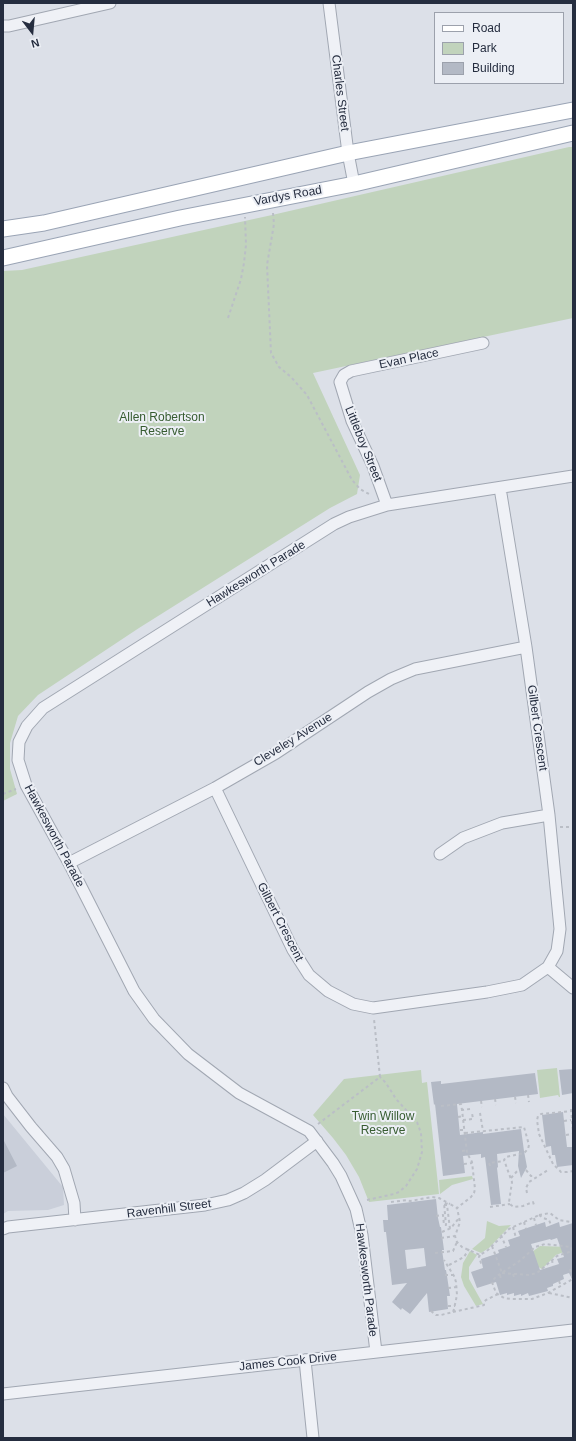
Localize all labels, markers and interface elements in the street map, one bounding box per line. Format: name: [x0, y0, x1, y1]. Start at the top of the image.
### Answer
north arrow: [12, 12, 52, 52]
legend: [434, 12, 564, 84]
text: Road: [472, 21, 501, 35]
text: N: [30, 37, 41, 50]
text: Park: [472, 41, 497, 55]
street label: Charles Street: [328, 54, 352, 132]
text: Building: [472, 61, 515, 75]
street label: Vardys Road: [253, 183, 323, 209]
street label: Evan Place: [378, 346, 440, 372]
street label: Littleboy Street: [341, 404, 385, 484]
park label: Allen Robertson Reserve: [119, 411, 205, 439]
street label: Hawkesworth Parade: [204, 538, 308, 610]
street label: Gilbert Crescent: [524, 684, 550, 772]
street label: Cleveley Avenue: [251, 710, 335, 770]
street label: Hawkesworth Parade: [21, 782, 87, 890]
street label: Gilbert Crescent: [254, 880, 306, 964]
park label: Twin Willow Reserve: [352, 1110, 414, 1138]
street label: Ravenhill Street: [126, 1197, 212, 1221]
street label: Hawkesworth Parade: [352, 1223, 380, 1337]
street label: James Cook Drive: [239, 1350, 337, 1374]

